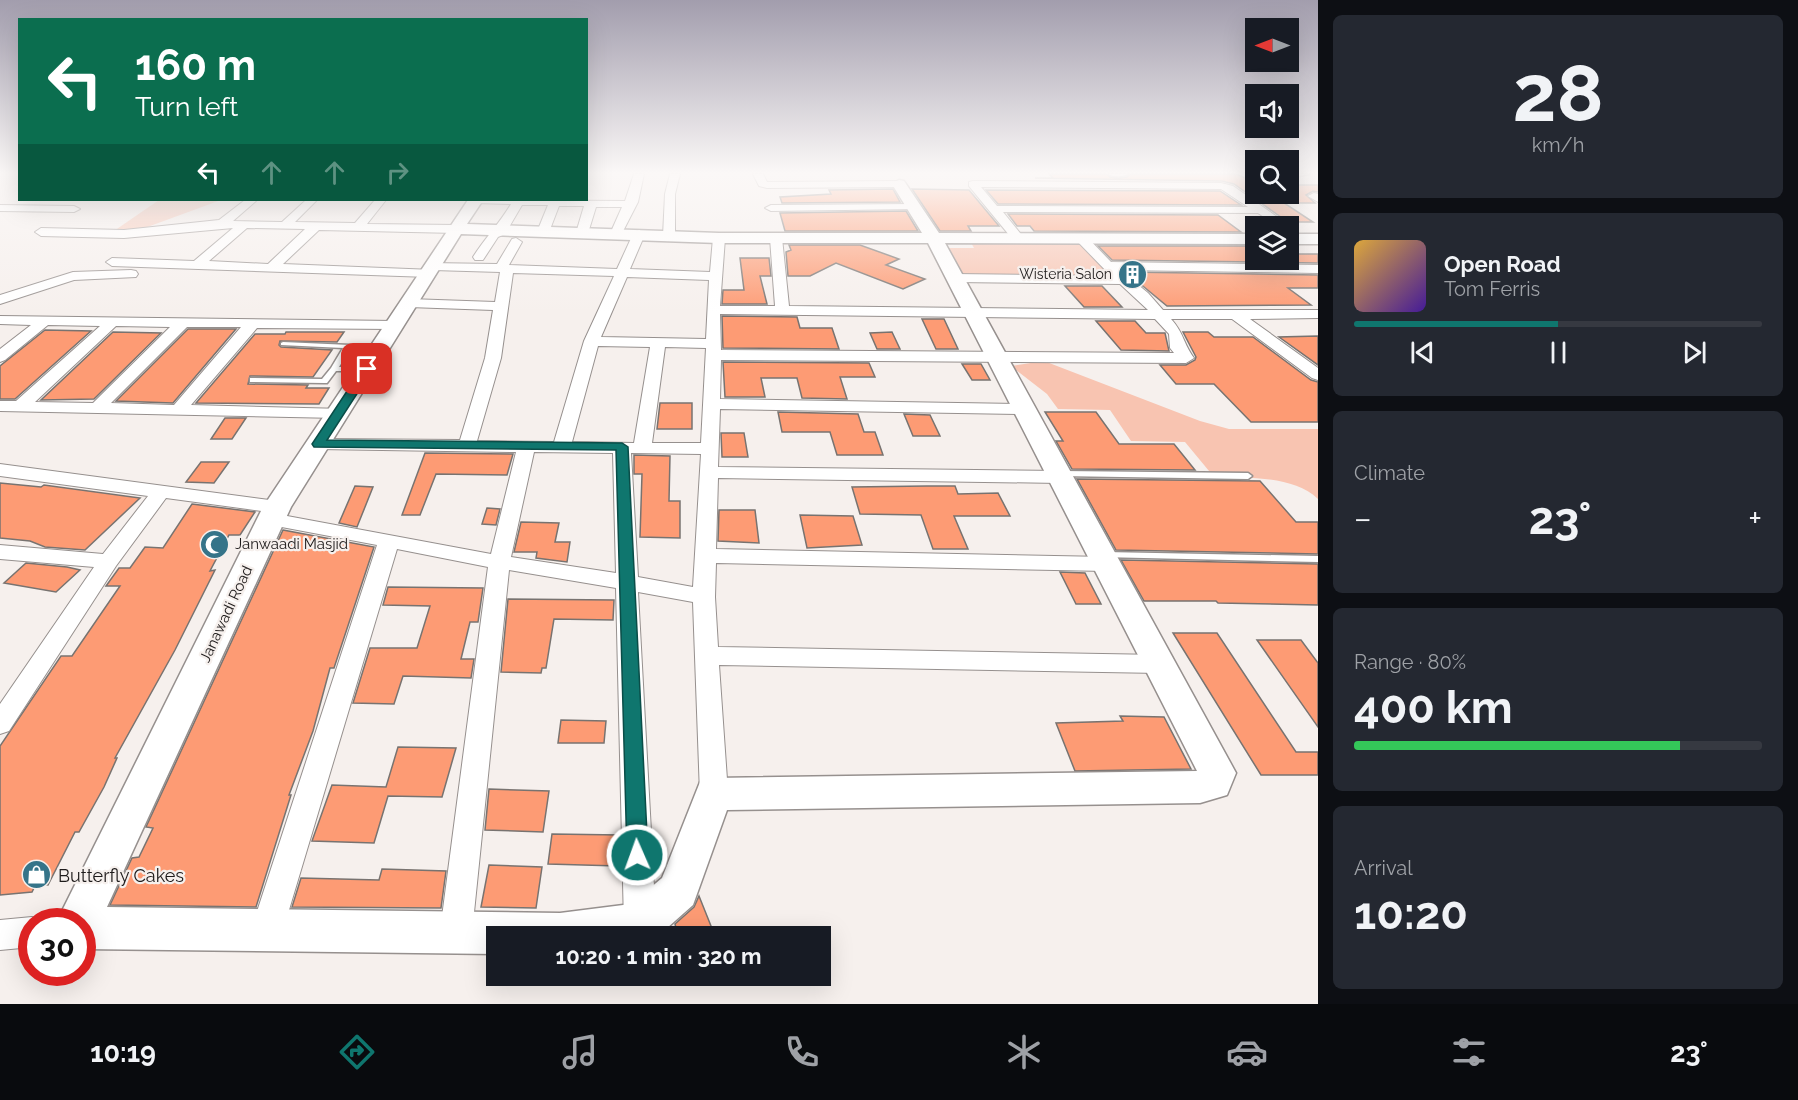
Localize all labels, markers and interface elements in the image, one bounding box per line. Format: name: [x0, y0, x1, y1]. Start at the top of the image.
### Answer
north arrow: [1245, 18, 1299, 72]
map controls: [1245, 18, 1299, 270]
text: 160 m: [135, 41, 256, 90]
icon: left: [36, 42, 114, 120]
text: 28: [1512, 48, 1604, 139]
button: sound: [1245, 84, 1299, 138]
text: Turn left: [135, 91, 238, 122]
text: km/h: [1532, 133, 1584, 157]
button: search: [1245, 150, 1299, 204]
icon: left: [192, 156, 225, 189]
icon: ahead: [255, 156, 288, 189]
icon: ahead: [318, 156, 351, 189]
icon: right: [381, 156, 414, 189]
button: layers: [1245, 216, 1299, 270]
text: Open Road: [1444, 251, 1561, 277]
building icon: Wisteria Salon: [1117, 258, 1149, 290]
place label: Wisteria Salon: [1019, 266, 1112, 282]
text: Tom Ferris: [1444, 277, 1540, 301]
icon: previous: [1406, 336, 1439, 369]
icon: pause: [1542, 336, 1575, 369]
icon: next: [1678, 336, 1711, 369]
pin: [341, 343, 392, 394]
icon: arrive: [350, 352, 383, 385]
text: Climate: [1354, 461, 1425, 485]
text: 23°: [1529, 492, 1591, 545]
text: −: [1354, 499, 1372, 538]
text: +: [1748, 499, 1762, 538]
mosque icon: Janwaadi Masjid: [198, 528, 230, 560]
place label: Janwaadi Masjid: [235, 535, 348, 553]
street label: Janawadi Road: [196, 563, 256, 665]
text: Range · 80%: [1354, 650, 1466, 674]
text: 400 km: [1354, 681, 1513, 734]
position arrow: [605, 823, 669, 887]
text: Arrival: [1354, 856, 1413, 880]
shop icon: Butterfly Cakes: [21, 859, 53, 891]
place label: Butterfly Cakes: [58, 865, 184, 886]
text: 10:20: [1354, 887, 1468, 940]
speed limit sign: 30: [18, 908, 96, 986]
text: 10:20 · 1 min · 320 m: [555, 943, 762, 969]
icon: directions: [336, 1031, 378, 1073]
icon: music: [559, 1031, 601, 1073]
icon: phone: [781, 1031, 823, 1073]
icon: climate: [1003, 1031, 1045, 1073]
icon: car: [1226, 1031, 1268, 1073]
icon: filters: [1448, 1031, 1490, 1073]
text: 10:19: [90, 1037, 156, 1068]
text: 23°: [1670, 1037, 1708, 1068]

